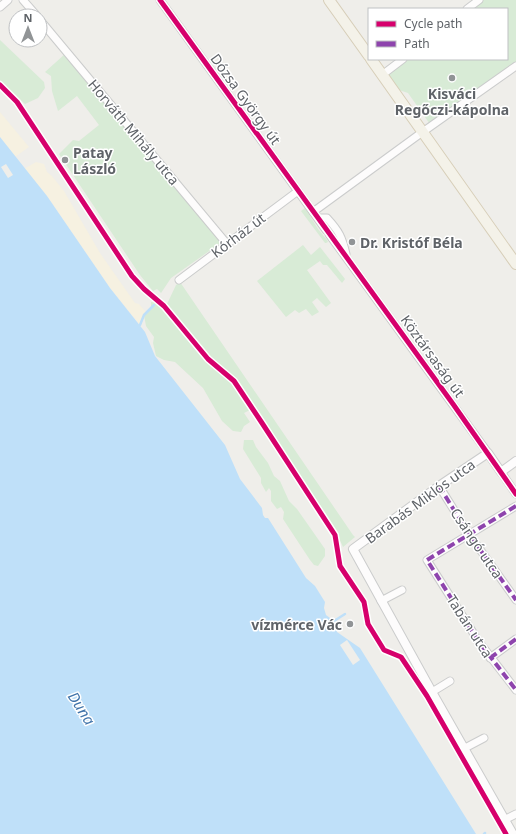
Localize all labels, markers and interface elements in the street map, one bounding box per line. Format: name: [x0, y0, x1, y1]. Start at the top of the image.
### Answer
north arrow: [8, 8, 48, 48]
legend: [368, 8, 508, 60]
text: N: [24, 10, 32, 25]
text: Cycle path: [404, 15, 462, 32]
text: Path: [404, 35, 430, 52]
street label: Dózsa György út: [207, 50, 285, 148]
marker: Kisváci Regőczi-kápolna: [447, 73, 457, 83]
street label: Horváth Mihály utca: [84, 75, 184, 189]
place label: Kisváci Regőczi-kápolna: [395, 84, 509, 119]
place label: Patay László: [73, 143, 116, 178]
marker: Patay László: [60, 155, 70, 165]
street label: Kórház út: [207, 208, 269, 262]
place label: Dr. Kristóf Béla: [360, 233, 463, 252]
marker: Dr. Kristóf Béla: [347, 237, 357, 247]
street label: Köztársaság út: [397, 311, 469, 401]
street label: Barabás Miklós utca: [361, 455, 479, 547]
street label: Csángó utca: [446, 504, 508, 582]
street label: Tabán utca: [443, 591, 497, 661]
place label: vízmérce Vác: [251, 615, 342, 634]
marker: vízmérce Vác: [345, 619, 355, 629]
water label: Duna: [64, 687, 100, 729]

